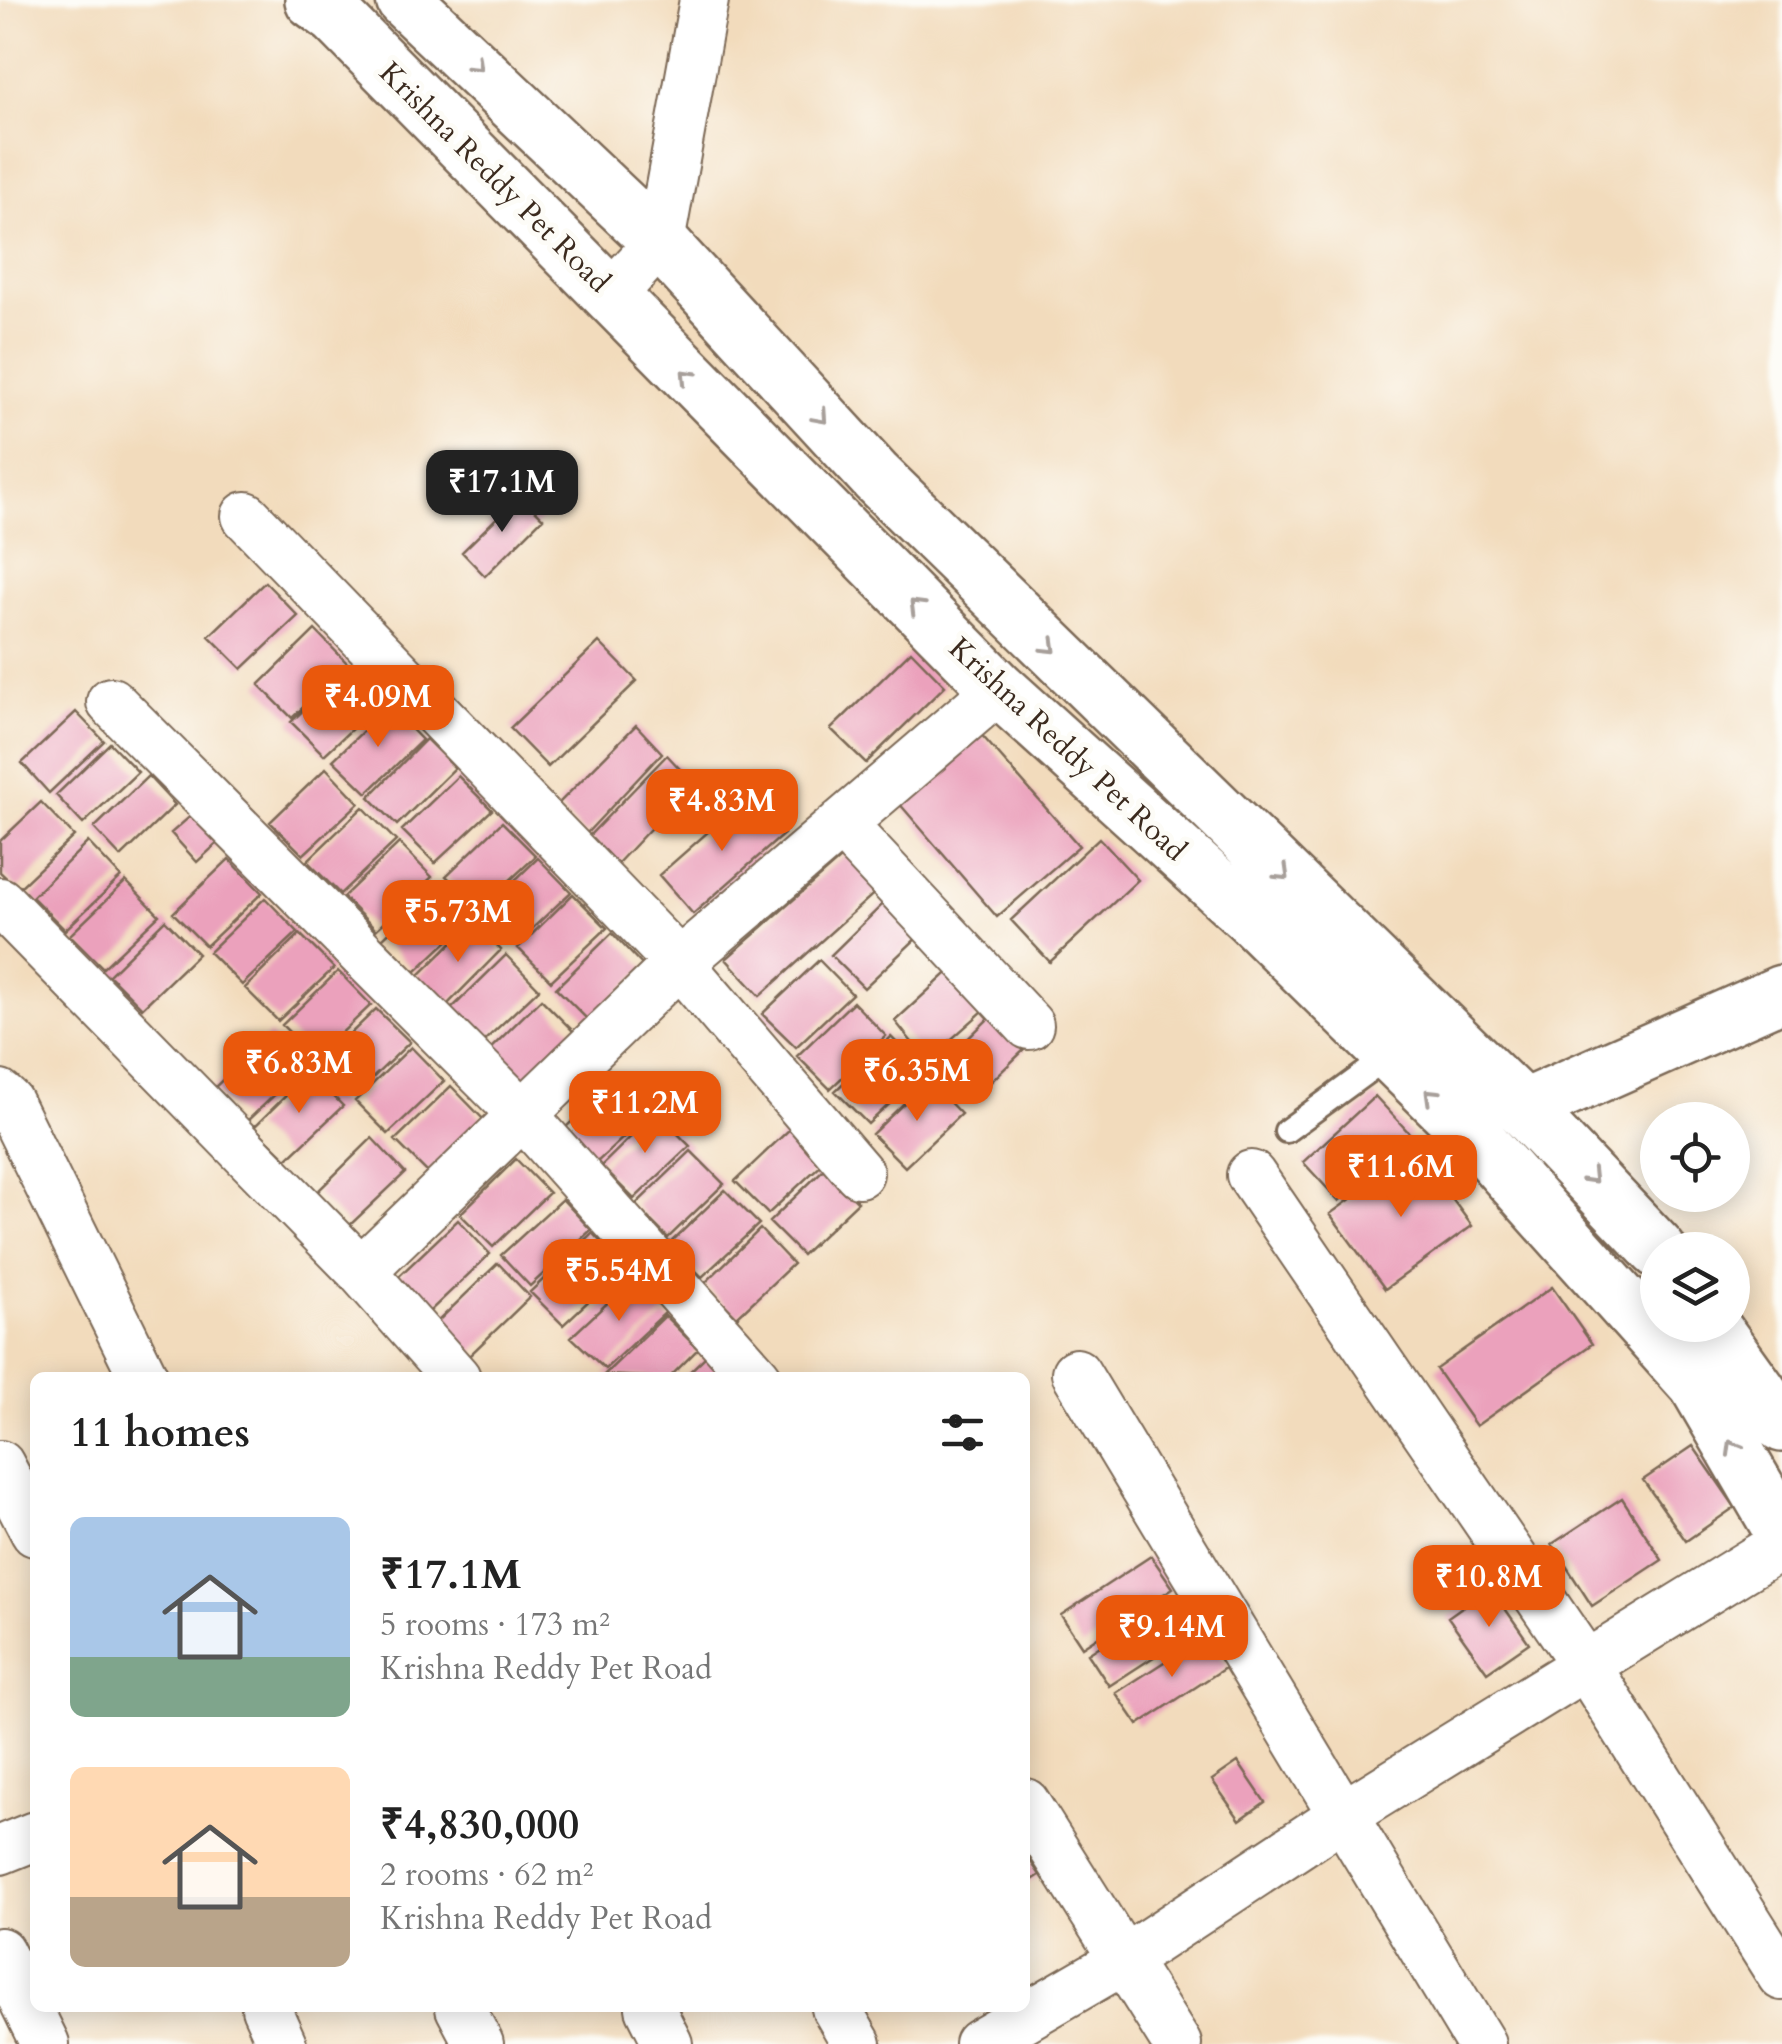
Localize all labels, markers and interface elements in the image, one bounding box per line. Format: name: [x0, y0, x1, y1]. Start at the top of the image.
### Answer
street label: Krishna Reddy Pet Road: [370, 53, 619, 302]
one-way arrow: [464, 53, 483, 71]
one-way arrow: [681, 369, 699, 387]
one-way arrow: [809, 405, 827, 424]
pin: ₹17.1M: [421, 450, 583, 535]
text: ₹17.1M: [448, 460, 556, 504]
one-way arrow: [910, 600, 928, 618]
street label: Krishna Reddy Pet Road: [940, 628, 1196, 871]
one-way arrow: [1039, 635, 1057, 653]
pin: ₹4.09M: [297, 665, 459, 750]
text: ₹4.09M: [324, 675, 432, 719]
pin: ₹4.83M: [641, 769, 803, 854]
text: ₹4.83M: [668, 779, 776, 823]
one-way arrow: [1272, 862, 1290, 880]
pin: ₹5.73M: [377, 880, 539, 965]
text: ₹5.73M: [404, 890, 512, 934]
pin: ₹6.83M: [218, 1031, 380, 1116]
pin: ₹6.35M: [836, 1039, 998, 1124]
text: ₹6.83M: [245, 1041, 353, 1085]
text: ₹6.35M: [863, 1049, 971, 1093]
pin: ₹11.2M: [564, 1071, 726, 1156]
text: ₹11.2M: [591, 1081, 699, 1125]
one-way arrow: [1425, 1088, 1443, 1106]
map controls: [1640, 1102, 1750, 1342]
button: locate: [1640, 1102, 1750, 1212]
pin: ₹11.6M: [1320, 1135, 1482, 1220]
text: ₹11.6M: [1347, 1145, 1455, 1189]
one-way arrow: [1579, 1166, 1597, 1184]
button: layers: [1640, 1232, 1750, 1342]
pin: ₹5.54M: [538, 1239, 700, 1324]
text: ₹5.54M: [565, 1249, 673, 1293]
text: 11 homes: [70, 1404, 250, 1461]
icon: filters: [935, 1405, 990, 1460]
one-way arrow: [1725, 1440, 1745, 1458]
pin: ₹10.8M: [1408, 1545, 1570, 1630]
text: ₹17.1M: [380, 1546, 522, 1603]
text: ₹10.8M: [1435, 1555, 1543, 1599]
icon: home: [150, 1557, 270, 1677]
pin: ₹9.14M: [1091, 1595, 1253, 1680]
text: 5 rooms · 173 m²: [380, 1603, 610, 1647]
text: ₹9.14M: [1118, 1605, 1226, 1649]
text: Krishna Reddy Pet Road: [380, 1647, 712, 1691]
text: ₹4,830,000: [380, 1796, 579, 1853]
icon: home: [150, 1807, 270, 1927]
text: 2 rooms · 62 m²: [380, 1853, 593, 1897]
text: Krishna Reddy Pet Road: [380, 1897, 712, 1941]

